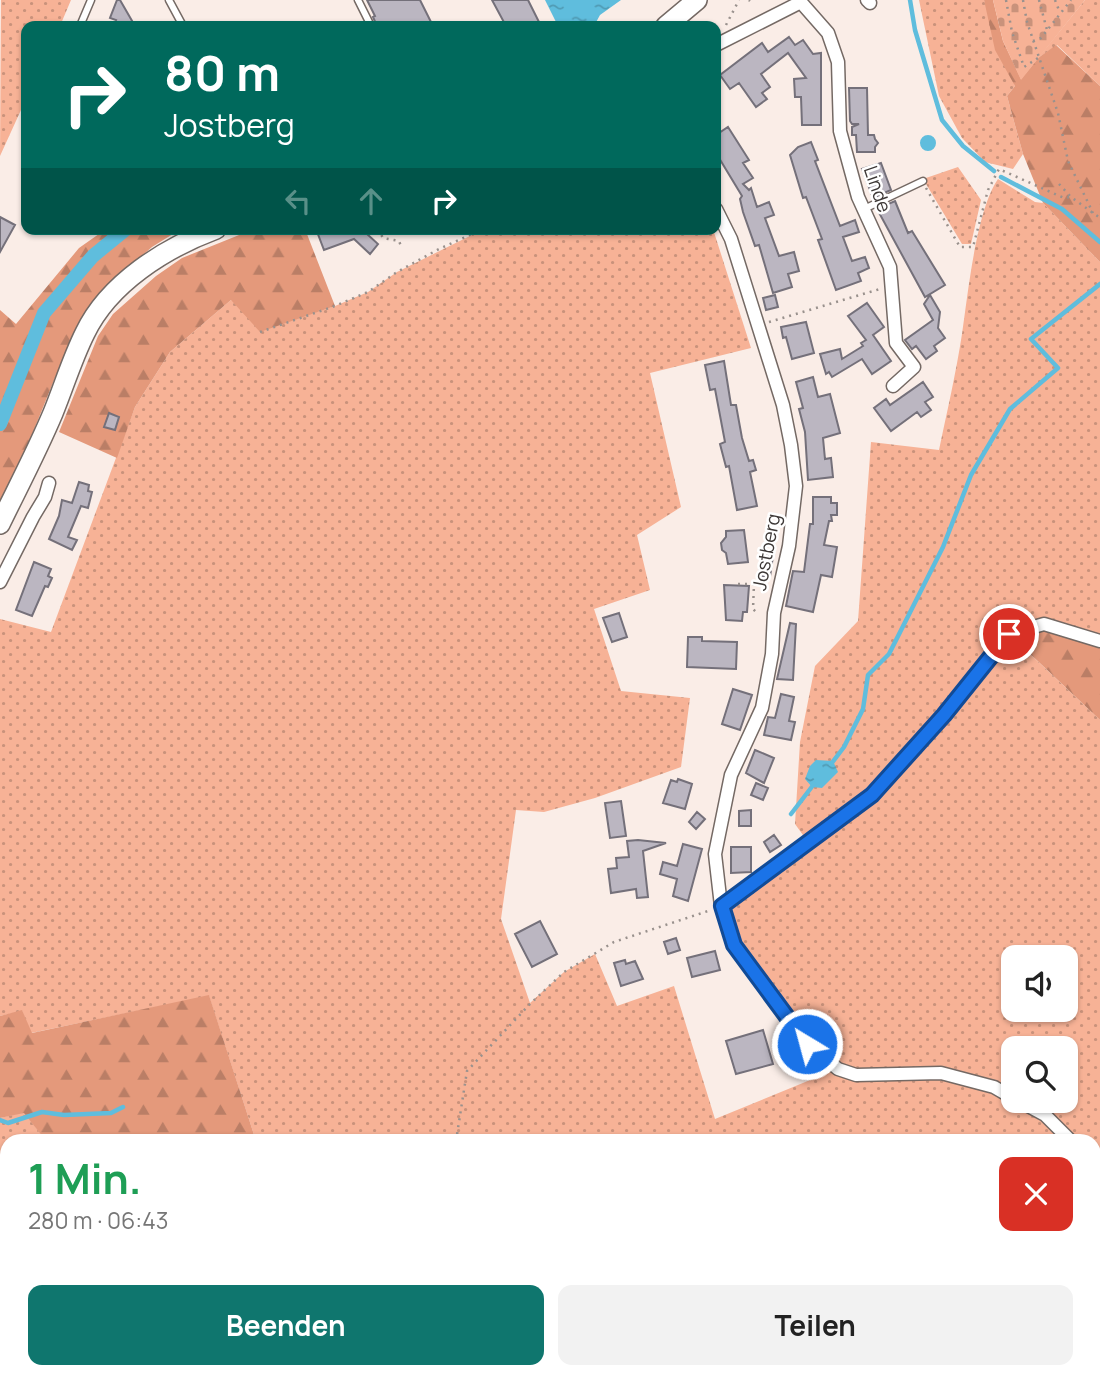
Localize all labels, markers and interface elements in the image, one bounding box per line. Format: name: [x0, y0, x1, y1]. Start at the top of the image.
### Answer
text: 80 m: [164, 39, 280, 106]
icon: right: [49, 49, 140, 140]
text: Jostberg: [164, 103, 295, 147]
street label: Linde: [858, 162, 898, 216]
icon: left: [279, 182, 317, 220]
icon: ahead: [352, 182, 390, 220]
icon: right: [425, 182, 463, 220]
street label: Jostberg: [746, 511, 786, 593]
pin: [979, 604, 1039, 664]
icon: arrive: [990, 615, 1028, 653]
map controls: [1001, 945, 1078, 1113]
button: sound: [1001, 945, 1078, 1022]
position arrow: [770, 1007, 844, 1081]
button: search: [1001, 1036, 1078, 1113]
text: 1 Min.: [28, 1149, 142, 1207]
button: close: [999, 1157, 1073, 1231]
text: 280 m · 06:43: [28, 1204, 168, 1236]
button: Beenden: [28, 1285, 544, 1365]
button: Teilen: [558, 1285, 1073, 1365]

